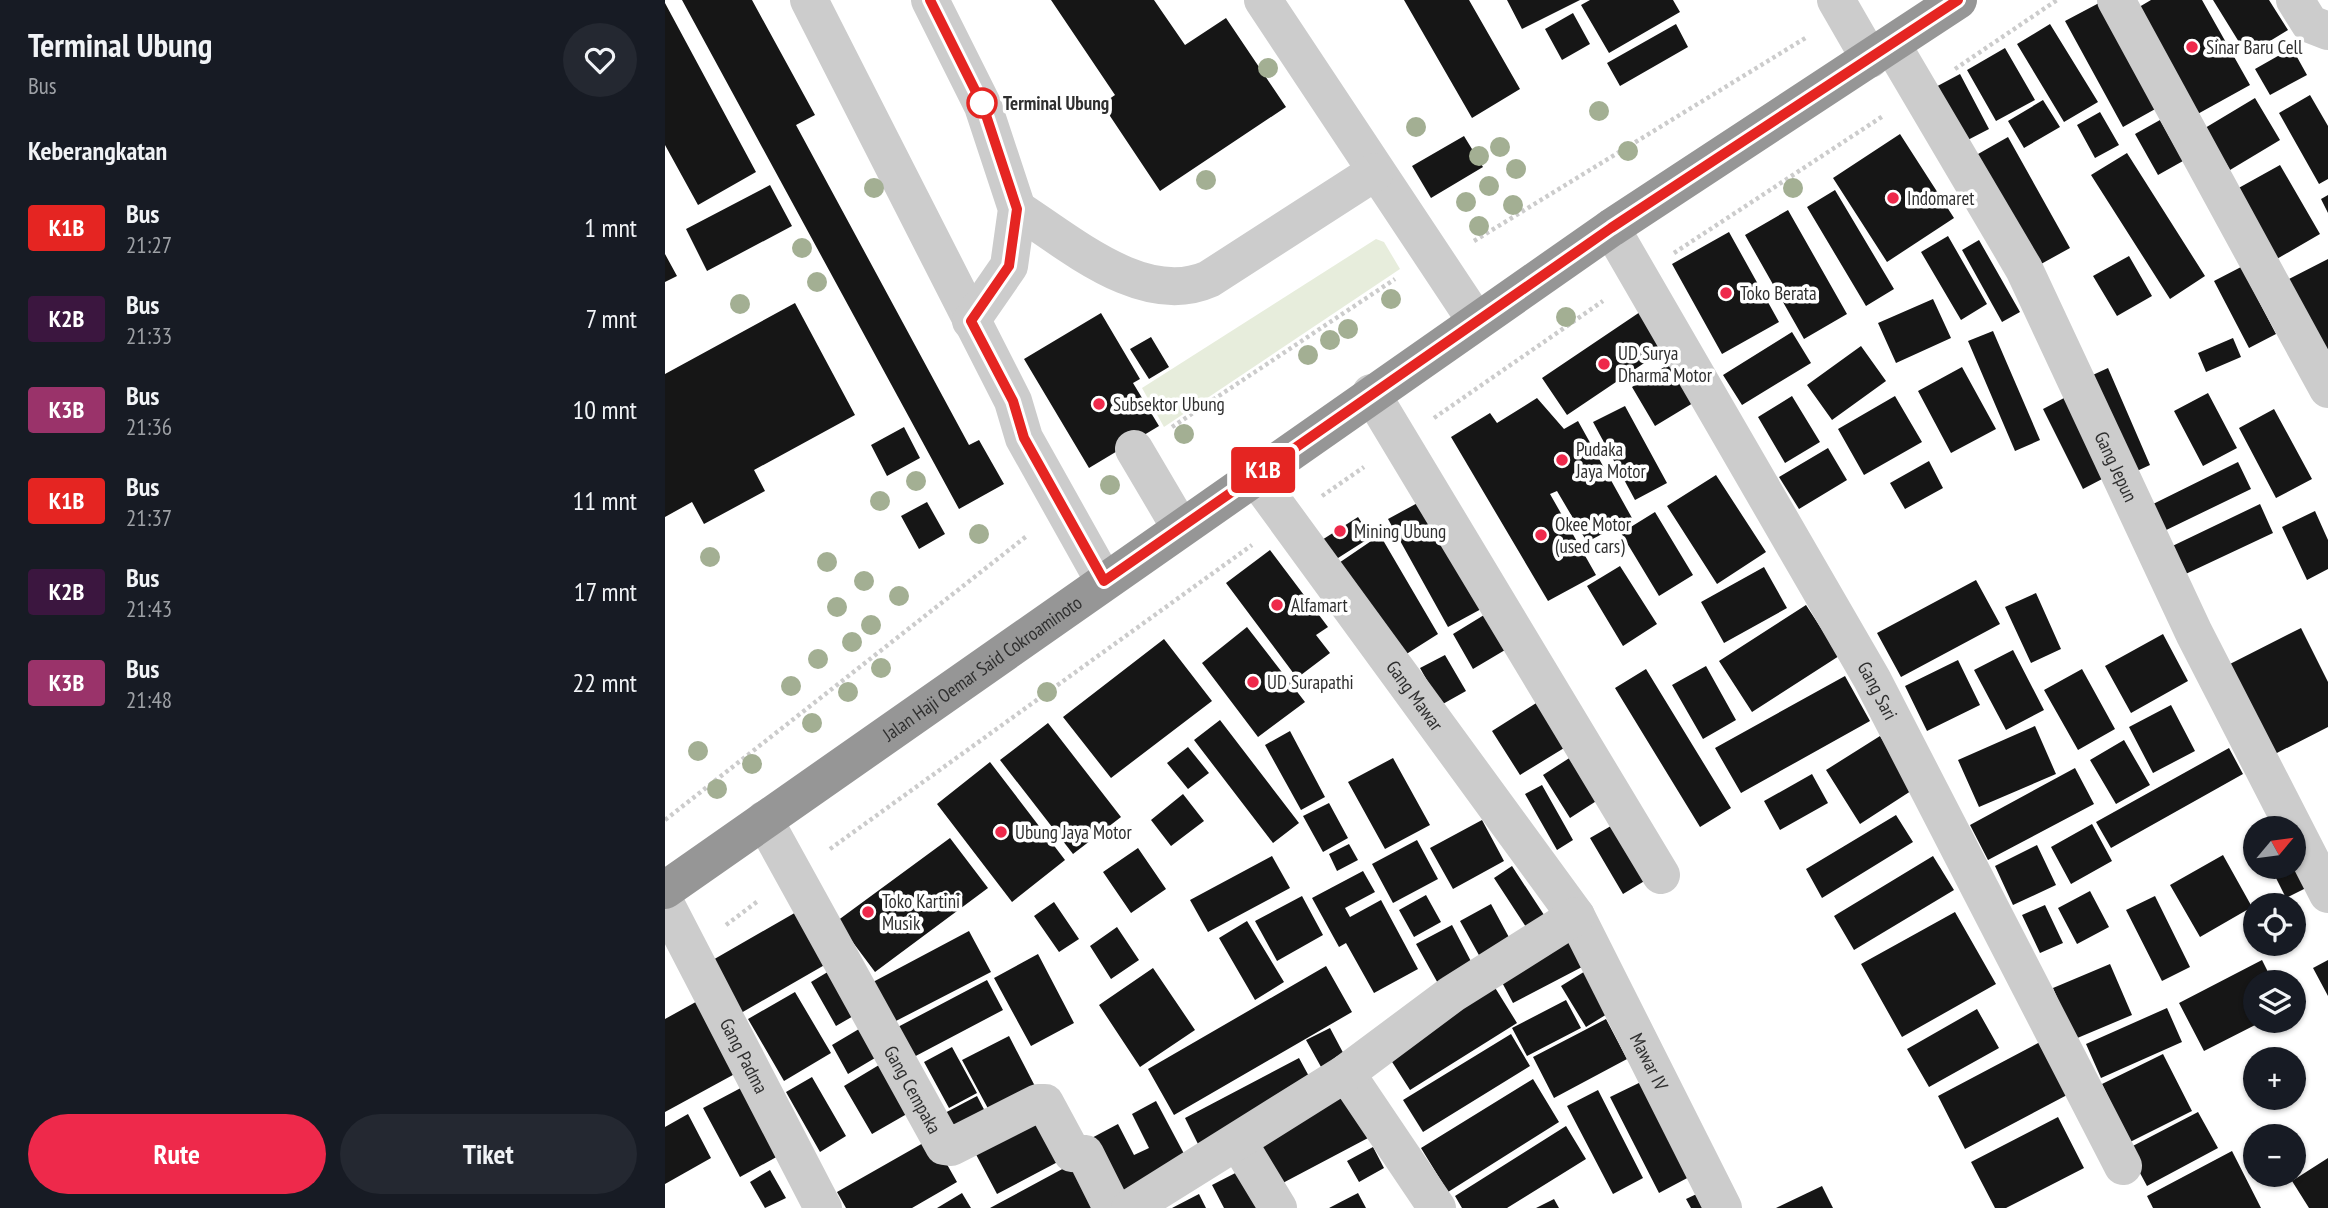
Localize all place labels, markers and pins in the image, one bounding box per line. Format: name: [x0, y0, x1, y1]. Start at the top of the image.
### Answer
place label: Sinar Baru Cell: [2206, 35, 2303, 59]
marker: Sinar Baru Cell: [2184, 39, 2200, 55]
marker: Terminal Ubung: [967, 88, 997, 118]
place label: Terminal Ubung: [1003, 91, 1109, 115]
place label: Indomaret: [1907, 186, 1975, 210]
marker: Indomaret: [1885, 190, 1901, 206]
place label: Toko Berata: [1740, 281, 1817, 305]
marker: Toko Berata: [1718, 285, 1734, 301]
place label: UD Surya Dharma Motor: [1618, 341, 1713, 387]
marker: UD Surya Dharma Motor: [1596, 356, 1612, 372]
place label: Subsektor Ubung: [1113, 392, 1225, 416]
marker: Subsektor Ubung: [1091, 396, 1107, 412]
place label: Pudaka Jaya Motor: [1575, 437, 1647, 483]
marker: Pudaka Jaya Motor: [1554, 452, 1570, 468]
place label: Okee Motor (used cars): [1555, 512, 1632, 558]
place label: Mining Ubung: [1354, 519, 1446, 543]
marker: Mining Ubung: [1332, 523, 1348, 539]
marker: Okee Motor (used cars): [1533, 527, 1549, 543]
place label: Alfamart: [1291, 593, 1349, 617]
marker: Alfamart: [1269, 597, 1285, 613]
place label: UD Surapathi: [1267, 670, 1354, 694]
marker: UD Surapathi: [1245, 674, 1261, 690]
place label: Ubung Jaya Motor: [1015, 820, 1133, 844]
marker: Ubung Jaya Motor: [993, 824, 1009, 840]
place label: Toko Kartini Musik: [882, 889, 960, 935]
marker: Toko Kartini Musik: [860, 904, 876, 920]

